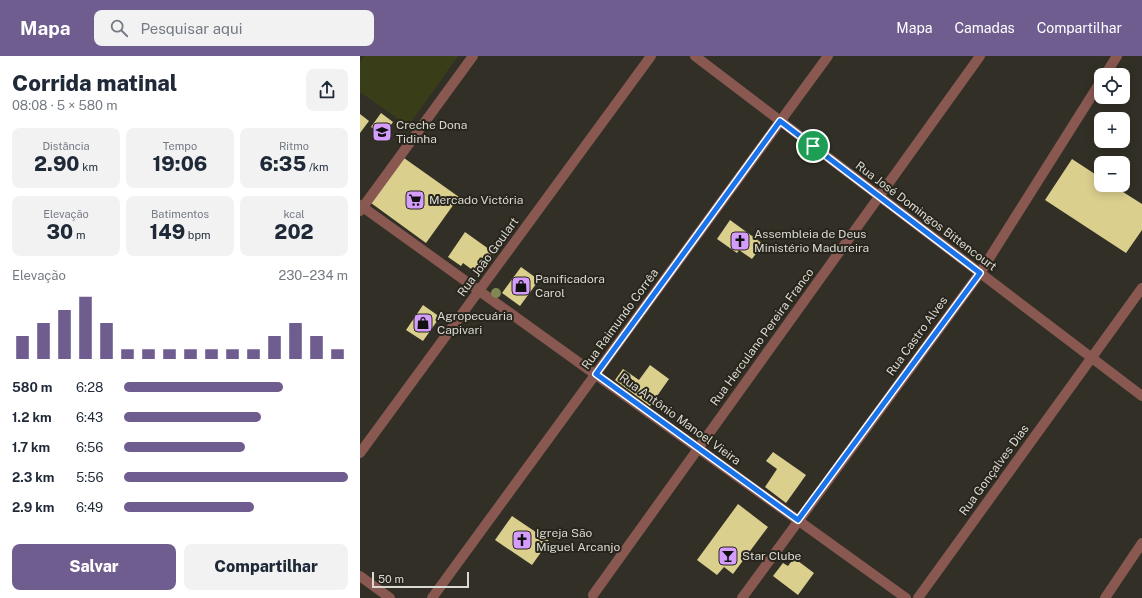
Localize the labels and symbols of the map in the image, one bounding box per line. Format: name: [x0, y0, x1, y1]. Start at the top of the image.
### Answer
place label: Creche Dona Tidinha: [396, 118, 467, 146]
school or university icon: Creche Dona Tidinha: [371, 121, 393, 143]
pin: [796, 129, 830, 163]
street label: Rua José Domingos Bittencourt: [853, 158, 1000, 274]
supermarket icon: Mercado Victória: [404, 189, 426, 211]
place label: Mercado Victória: [429, 193, 523, 207]
street label: Rua João Goulart: [455, 215, 522, 299]
place label: Assembleia de Deus Ministério Madureira: [754, 227, 869, 255]
church icon: Assembleia de Deus Ministério Madureira: [729, 230, 751, 252]
street label: Rua Herculano Pereira Franco: [707, 265, 817, 408]
street label: Rua Raimundo Corrêa: [579, 266, 661, 372]
place label: Panificadora Carol: [535, 272, 605, 300]
shop icon: Panificadora Carol: [510, 275, 532, 297]
street label: Rua Castro Alves: [883, 294, 951, 378]
place label: Agropecuária Capivari: [437, 309, 513, 337]
shop icon: Agropecuária Capivari: [412, 312, 434, 334]
street label: Rua Antônio Manoel Vieira: [617, 370, 743, 468]
street label: Rua Gonçalves Dias: [956, 422, 1032, 518]
place label: Igreja São Miguel Arcanjo: [536, 526, 620, 554]
church icon: Igreja São Miguel Arcanjo: [511, 529, 533, 551]
bar icon: Star Clube: [717, 545, 739, 567]
place label: Star Clube: [742, 549, 802, 563]
scale bar: [372, 570, 469, 589]

